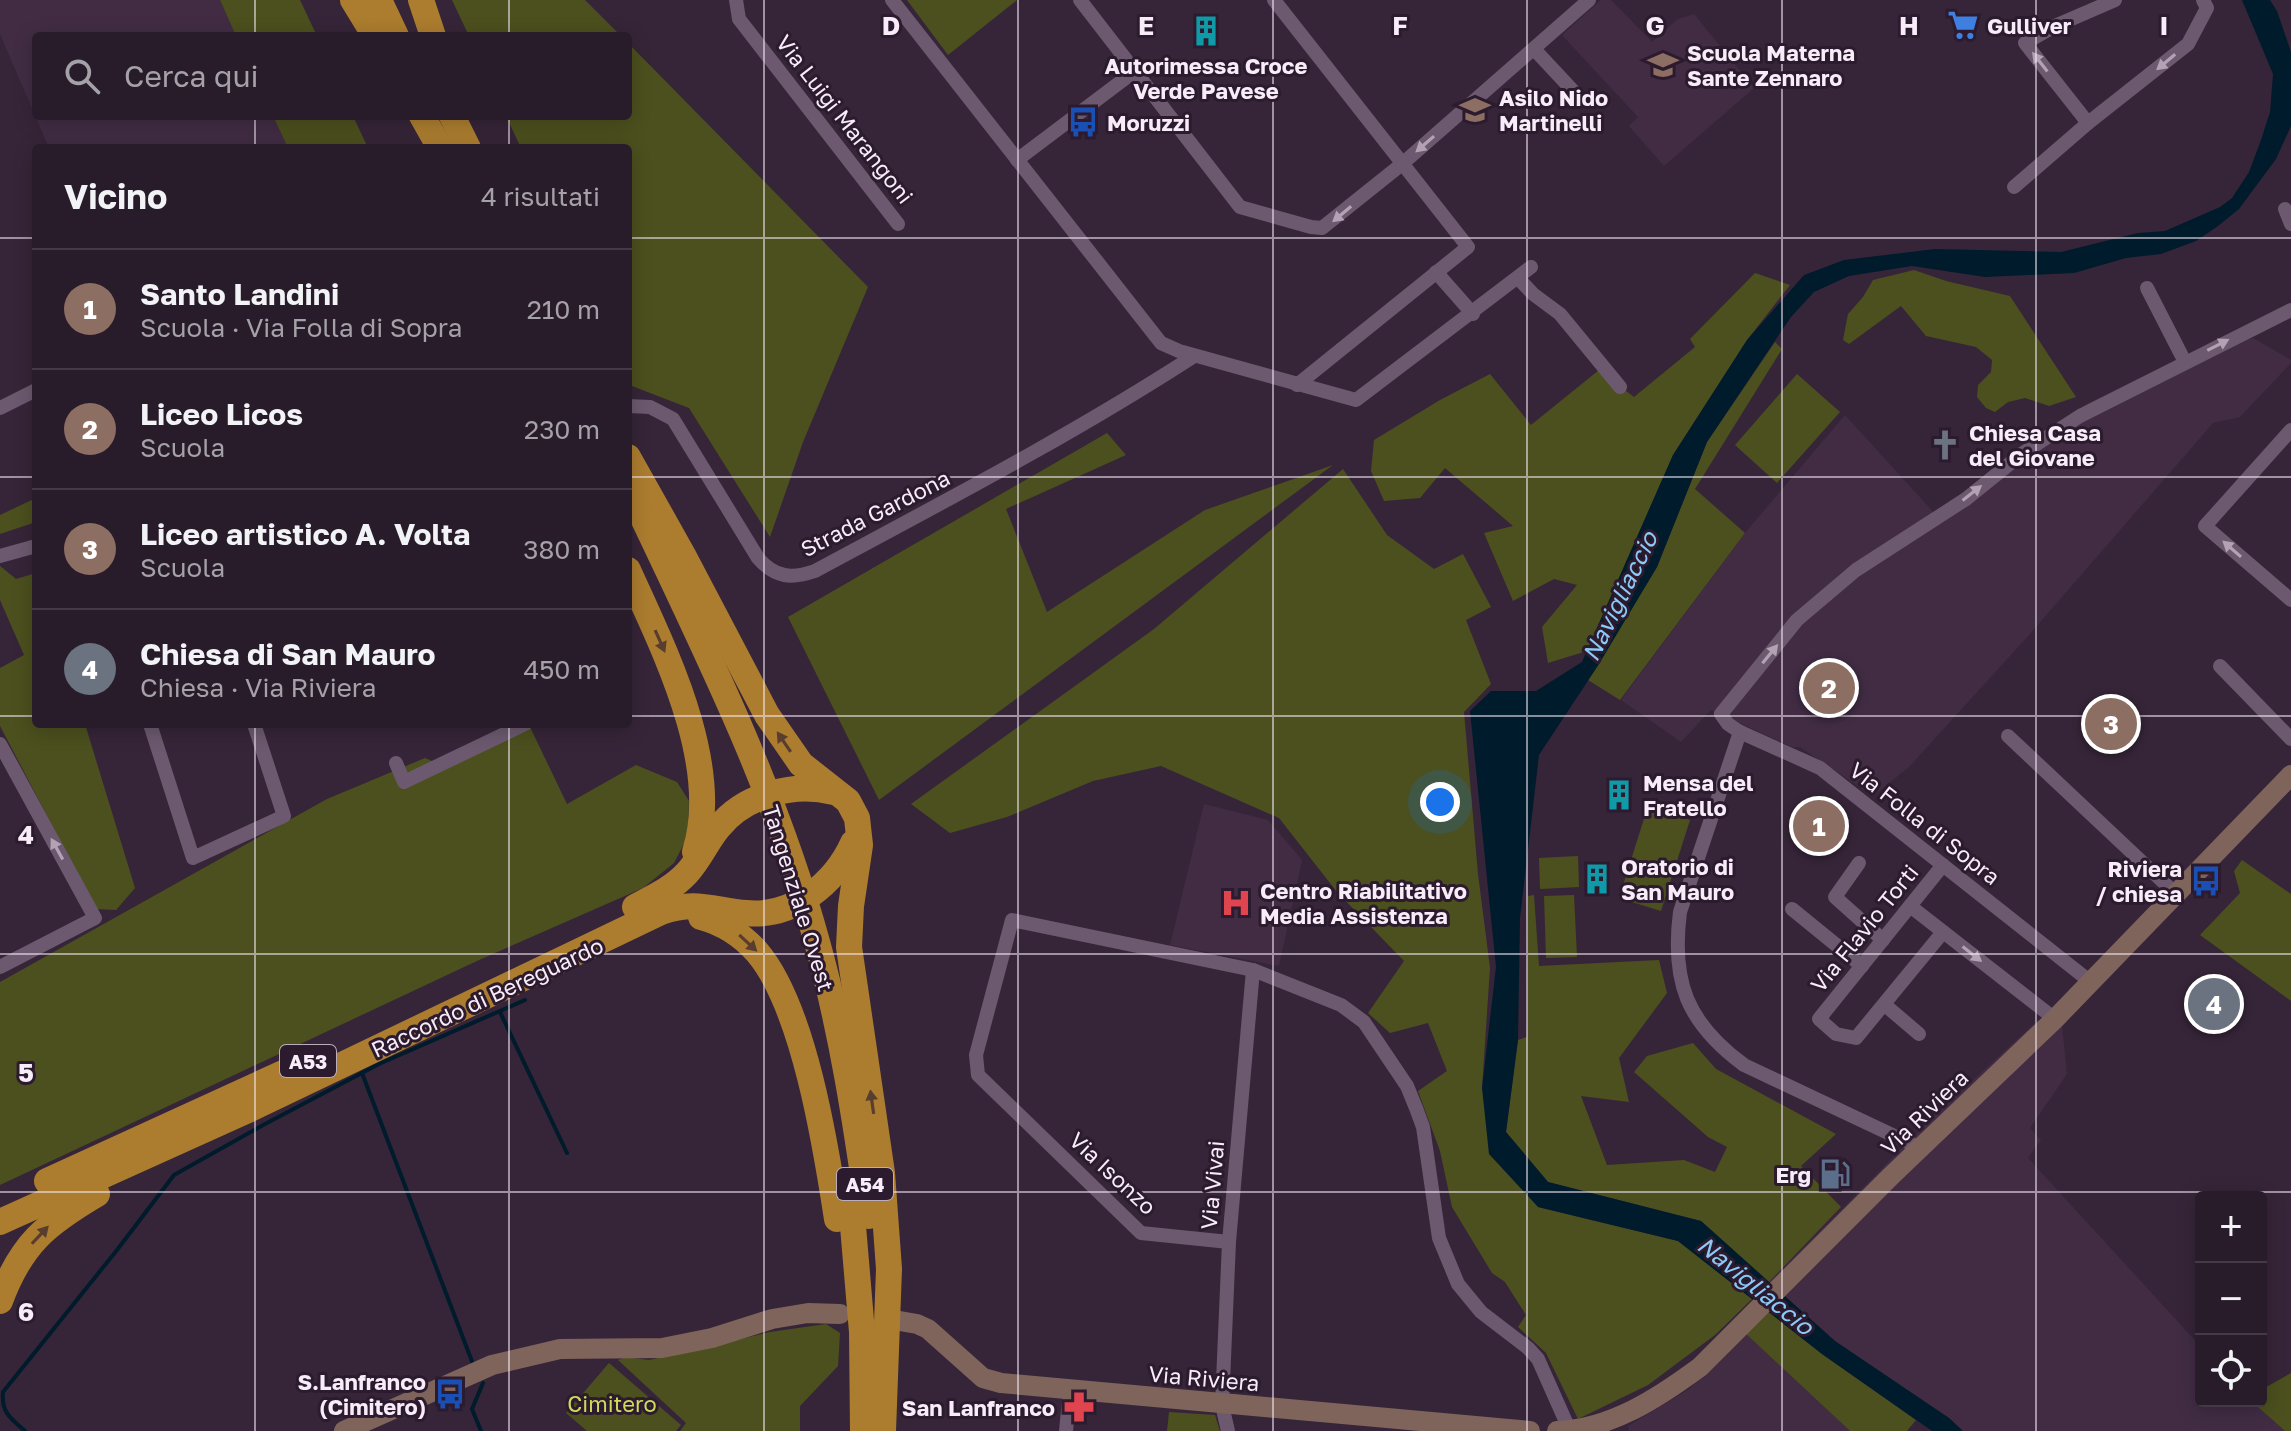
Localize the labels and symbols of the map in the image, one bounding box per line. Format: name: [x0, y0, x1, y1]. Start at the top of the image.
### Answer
supermarket icon: Gulliver: [1946, 8, 1980, 42]
text: D: [882, 10, 900, 41]
text: E: [1138, 10, 1154, 41]
text: F: [1392, 10, 1408, 41]
text: G: [1645, 10, 1665, 41]
text: H: [1899, 10, 1919, 41]
text: I: [2160, 10, 2168, 41]
place label: Gulliver: [1987, 12, 2072, 39]
building icon: Autorimessa Croce Verde Pavese: [1189, 14, 1223, 48]
street label: Via Luigi Marangoni: [771, 29, 919, 209]
place label: Scuola Materna Sante Zennaro: [1687, 39, 1855, 91]
school or university icon: Scuola Materna Sante Zennaro: [1646, 48, 1680, 82]
place label: Autorimessa Croce Verde Pavese: [1105, 52, 1307, 104]
one-way arrow: [2032, 52, 2048, 72]
one-way arrow: [2157, 53, 2177, 70]
place label: Asilo Nido Martinelli: [1499, 84, 1608, 136]
school or university icon: Asilo Nido Martinelli: [1458, 93, 1492, 127]
bus stop icon: Moruzzi: [1066, 105, 1100, 139]
place label: Moruzzi: [1107, 109, 1190, 136]
one-way arrow: [1416, 134, 1435, 152]
one-way arrow: [1332, 205, 1352, 222]
one-way arrow: [2207, 339, 2230, 352]
place label: Chiesa Casa del Giovane: [1969, 419, 2101, 471]
church icon: Chiesa Casa del Giovane: [1928, 428, 1962, 462]
street label: Strada Gardona: [796, 464, 954, 562]
one-way arrow: [1962, 486, 1982, 502]
water label: Navigliaccio: [1575, 525, 1664, 666]
one-way arrow: [2222, 541, 2242, 558]
one-way arrow: [653, 629, 667, 652]
one-way arrow: [1761, 644, 1778, 664]
pin: 2: [1803, 658, 1855, 718]
pin: 3: [2085, 694, 2137, 754]
one-way arrow: [777, 731, 792, 752]
street label: Via Folla di Sopra: [1845, 756, 2005, 890]
place label: Mensa del Fratello: [1643, 769, 1753, 821]
building icon: Mensa del Fratello: [1602, 778, 1636, 812]
your location: [1420, 782, 1460, 822]
pin: 1: [1793, 796, 1845, 856]
street label: Tangenziale Ovest: [758, 802, 840, 994]
text: 4: [18, 819, 34, 850]
one-way arrow: [51, 838, 65, 860]
place label: Oratorio di San Mauro: [1621, 853, 1734, 905]
place label: Riviera / chiesa: [2096, 855, 2182, 907]
street label: Via Flavio Torti: [1804, 859, 1924, 997]
building icon: Oratorio di San Mauro: [1580, 862, 1614, 896]
bus stop icon: Riviera / chiesa: [2189, 864, 2223, 898]
place label: Centro Riabilitativo Media Assistenza: [1260, 877, 1467, 929]
hospital icon: Centro Riabilitativo Media Assistenza: [1219, 886, 1253, 920]
street label: Raccordo di Bereguardo: [367, 931, 607, 1063]
one-way arrow: [738, 934, 757, 952]
one-way arrow: [1962, 946, 1982, 962]
pin: 4: [2188, 974, 2240, 1034]
road number: A53: [280, 1045, 336, 1077]
text: 5: [18, 1057, 34, 1088]
street label: Via Riviera: [1875, 1064, 1973, 1160]
one-way arrow: [865, 1089, 878, 1114]
street label: Via Isonzo: [1064, 1126, 1162, 1220]
street label: Via Vivai: [1195, 1139, 1229, 1231]
fuel station icon: Erg: [1818, 1157, 1852, 1191]
place label: Erg: [1775, 1161, 1811, 1188]
road number: A54: [837, 1168, 893, 1200]
one-way arrow: [30, 1225, 48, 1244]
water label: Navigliaccio: [1692, 1229, 1821, 1342]
text: 6: [18, 1296, 34, 1327]
street label: Via Riviera: [1147, 1360, 1261, 1396]
place label: S.Lanfranco (Cimitero): [297, 1368, 426, 1420]
bus stop icon: S.Lanfranco (Cimitero): [433, 1377, 467, 1411]
park label: Cimitero: [567, 1390, 657, 1417]
pharmacy icon: San Lanfranco: [1062, 1390, 1096, 1424]
place label: San Lanfranco: [902, 1394, 1055, 1421]

